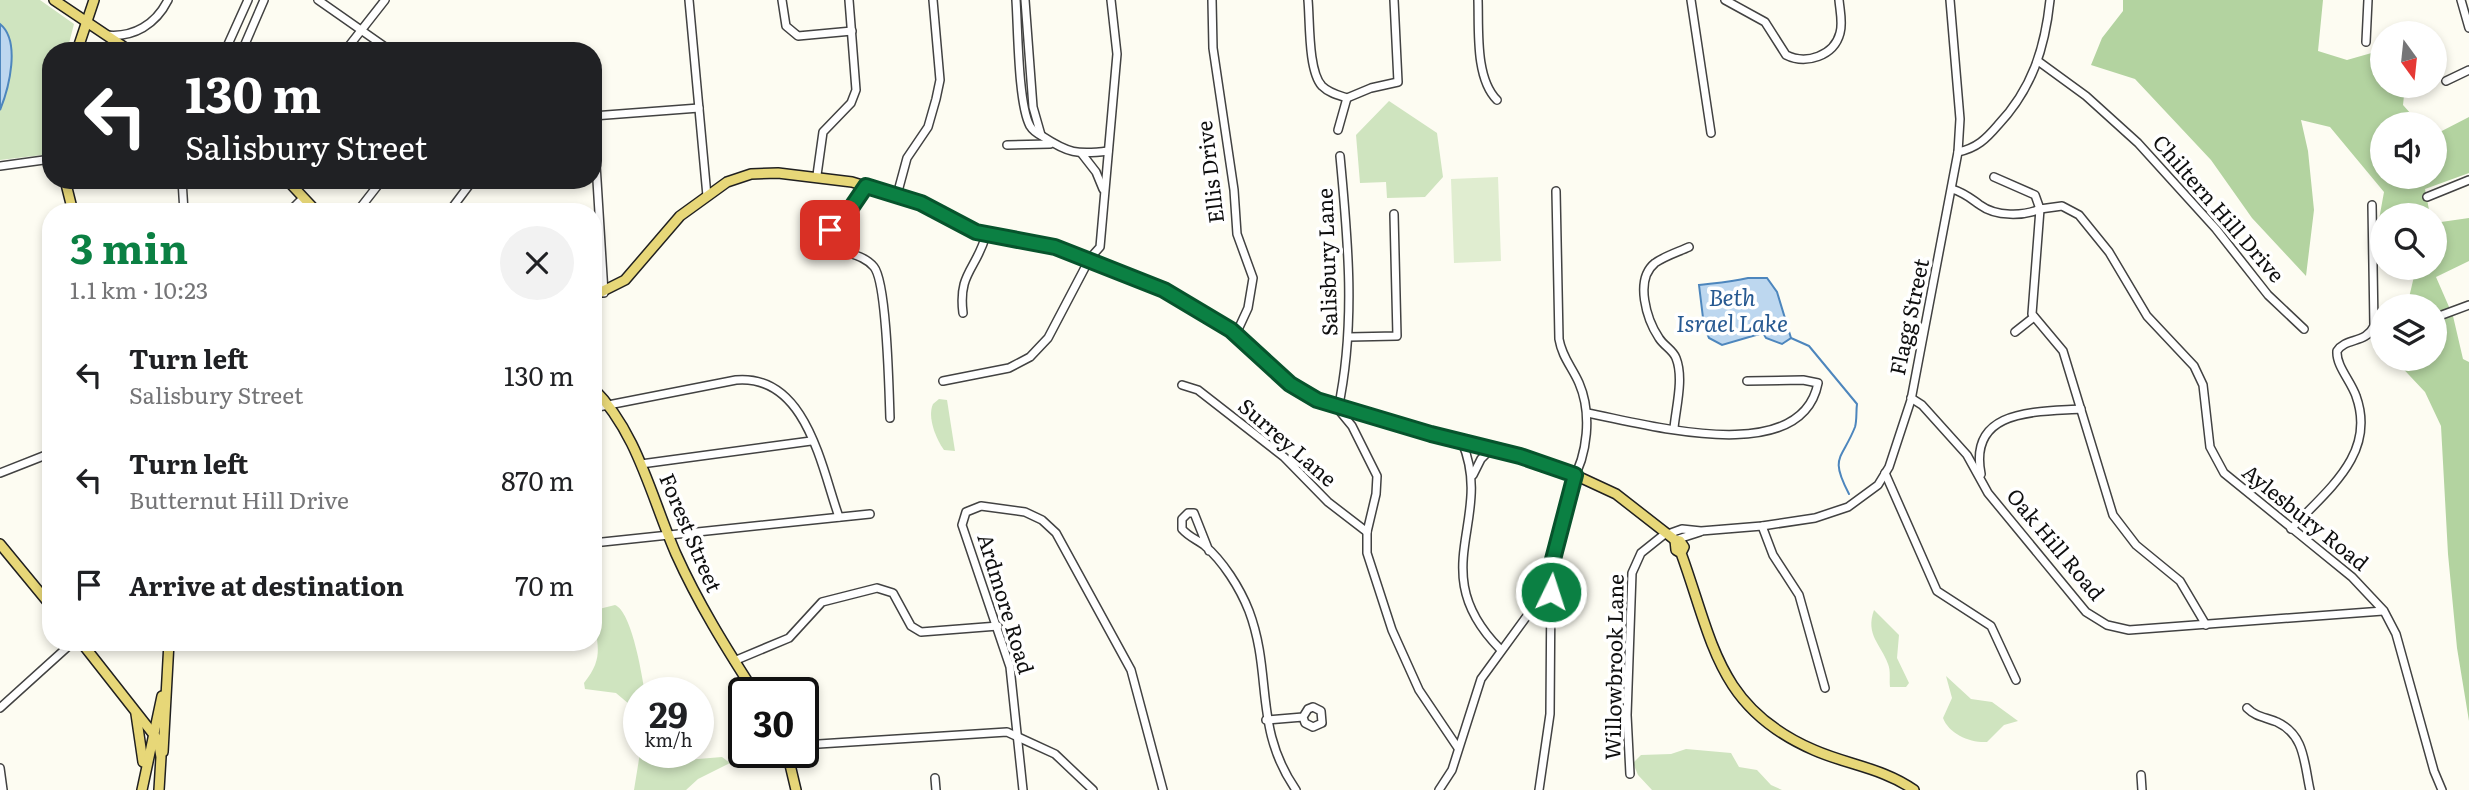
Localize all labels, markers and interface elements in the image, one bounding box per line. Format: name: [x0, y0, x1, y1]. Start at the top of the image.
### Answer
north arrow: [2370, 21, 2446, 98]
map controls: [2370, 21, 2447, 371]
text: 130 m: [185, 55, 321, 128]
icon: left: [70, 70, 161, 161]
button: sound: [2370, 112, 2447, 189]
street label: Ellis Drive: [1187, 119, 1230, 225]
text: Salisbury Street: [185, 122, 427, 170]
street label: Chiltern Hill Drive: [2147, 126, 2293, 288]
street label: Salisbury Lane: [1307, 187, 1344, 337]
pin: [800, 200, 860, 260]
button: search: [2370, 203, 2447, 280]
icon: arrive: [811, 211, 849, 249]
text: 3 min: [70, 215, 188, 277]
button: close: [500, 226, 574, 300]
street label: Flagg Street: [1880, 255, 1935, 378]
text: 1.1 km · 10:23: [70, 272, 208, 306]
water label: Beth Israel Lake: [1676, 279, 1788, 339]
button: layers: [2370, 294, 2447, 371]
text: Turn left: [129, 338, 248, 377]
text: 130 m: [504, 355, 574, 394]
icon: left: [70, 356, 108, 394]
text: Salisbury Street: [129, 377, 303, 411]
street label: Surrey Lane: [1233, 390, 1345, 493]
text: Turn left: [129, 443, 248, 482]
street label: Aylesbury Road: [2237, 455, 2377, 577]
text: 870 m: [501, 460, 574, 499]
icon: left: [70, 461, 108, 499]
street label: Forest Street: [653, 468, 731, 597]
street label: Oak Hill Road: [2001, 481, 2113, 606]
text: Butternut Hill Drive: [129, 482, 349, 516]
street label: Ardmore Road: [971, 529, 1044, 678]
position arrow: [1514, 555, 1588, 629]
text: Arrive at destination: [129, 565, 404, 604]
text: 70 m: [515, 565, 574, 604]
icon: arrive: [70, 566, 108, 604]
street label: Willowbrook Lane: [1595, 573, 1630, 760]
speed limit sign: 30: [728, 677, 819, 768]
text: 29: [649, 687, 688, 739]
text: km/h: [645, 726, 692, 753]

